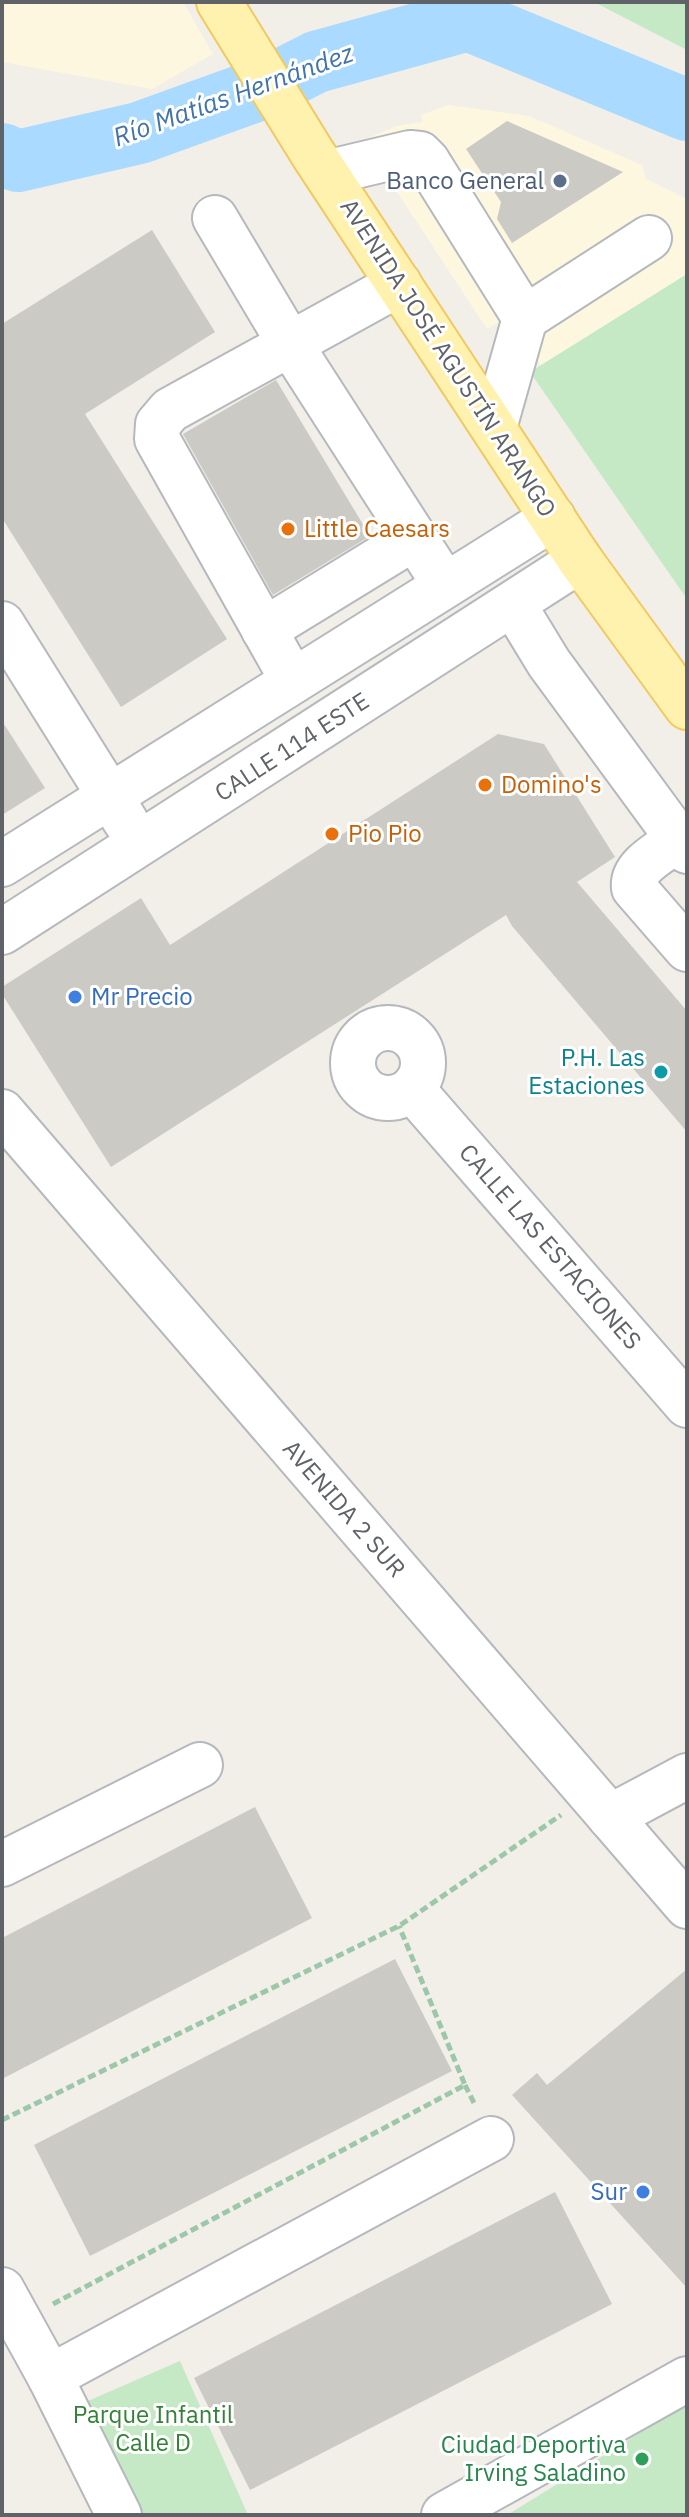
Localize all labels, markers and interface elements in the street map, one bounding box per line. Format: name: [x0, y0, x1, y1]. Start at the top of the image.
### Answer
water label: Río Matías Hernández: [108, 35, 358, 153]
place label: Banco General: [386, 164, 544, 196]
marker: Banco General: [551, 172, 569, 190]
street label: AVENIDA JOSÉ AGUSTÍN ARANGO: [334, 192, 564, 523]
place label: Little Caesars: [304, 512, 450, 544]
marker: Little Caesars: [279, 520, 297, 538]
street label: CALLE 114 ESTE: [208, 684, 375, 808]
place label: Domino's: [501, 768, 602, 800]
marker: Domino's: [476, 776, 494, 794]
place label: Pio Pio: [348, 817, 422, 849]
marker: Pio Pio: [323, 825, 341, 843]
place label: Mr Precio: [91, 980, 193, 1012]
marker: Mr Precio: [66, 988, 84, 1006]
place label: P.H. Las Estaciones: [528, 1041, 645, 1101]
marker: P.H. Las Estaciones: [652, 1063, 670, 1081]
street label: CALLE LAS ESTACIONES: [453, 1137, 649, 1356]
street label: AVENIDA 2 SUR: [276, 1433, 413, 1584]
place label: Sur: [591, 2175, 627, 2207]
marker: Sur: [634, 2183, 652, 2201]
park label: Parque Infantil Calle D: [73, 2398, 233, 2458]
place label: Ciudad Deportiva Irving Saladino: [441, 2428, 626, 2488]
marker: Ciudad Deportiva Irving Saladino: [633, 2450, 651, 2468]

